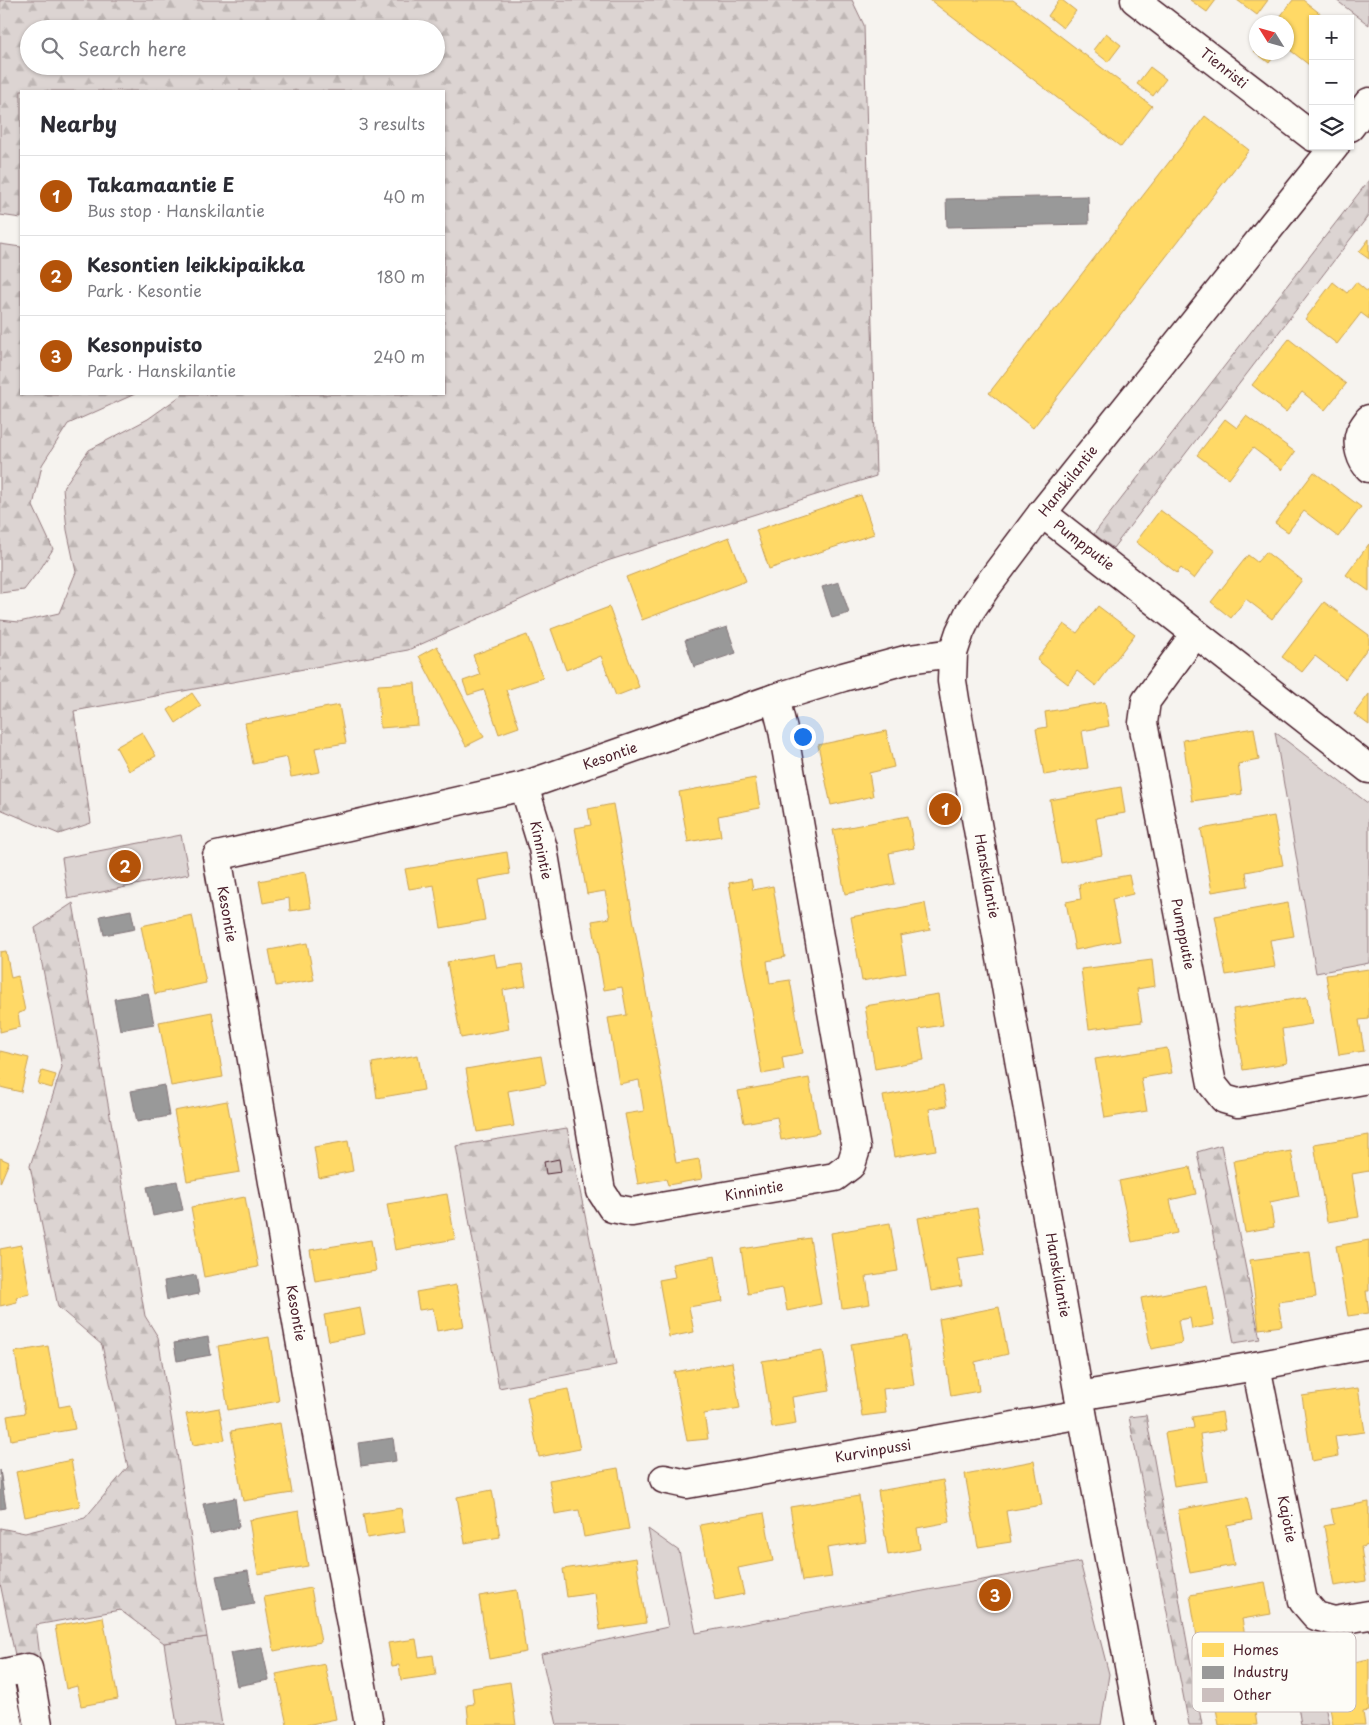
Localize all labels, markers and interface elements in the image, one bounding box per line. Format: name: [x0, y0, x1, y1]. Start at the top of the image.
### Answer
north arrow: [1249, 15, 1294, 60]
map controls: [1309, 15, 1354, 150]
button: +: [1309, 15, 1354, 60]
search box: [20, 20, 445, 75]
icon: search: [38, 34, 66, 62]
text: Search here: [78, 34, 187, 62]
street label: Tienristi: [1196, 42, 1253, 93]
button: −: [1309, 60, 1354, 105]
button: layers: [1309, 105, 1354, 150]
text: Nearby: [40, 107, 117, 139]
text: 3 results: [358, 111, 425, 135]
text: Takamaantie E: [87, 170, 234, 198]
text: 1: [52, 184, 60, 208]
text: 40 m: [383, 184, 425, 208]
text: Bus stop · Hanskilantie: [87, 198, 265, 222]
text: Kesontien leikkipaikka: [87, 250, 305, 278]
text: 2: [50, 264, 62, 288]
text: 180 m: [377, 264, 425, 288]
text: Park · Kesontie: [87, 278, 202, 302]
text: Kesonpuisto: [87, 330, 202, 358]
text: 3: [51, 344, 61, 368]
text: 240 m: [373, 344, 425, 368]
text: Park · Hanskilantie: [87, 358, 236, 382]
street label: Hanskilantie: [1033, 440, 1102, 521]
street label: Pumpputie: [1049, 514, 1119, 575]
your location: [790, 724, 816, 750]
street label: Kesontie: [580, 736, 640, 775]
pin: 1: [929, 790, 961, 828]
street label: Kinnintie: [525, 819, 558, 881]
street label: Hanskilantie: [970, 832, 1005, 920]
pin: 2: [109, 847, 141, 885]
street label: Kesontie: [212, 884, 243, 944]
street label: Pumpputie: [1166, 896, 1201, 971]
street label: Kinnintie: [723, 1175, 785, 1206]
street label: Hanskilantie: [1041, 1231, 1076, 1319]
street label: Kesontie: [281, 1283, 312, 1343]
street label: Kurvinpussi: [833, 1433, 913, 1468]
street label: Kajotie: [1273, 1493, 1302, 1544]
pin: 3: [979, 1576, 1011, 1614]
legend: [1192, 1632, 1356, 1712]
text: Homes: [1233, 1639, 1279, 1660]
text: Industry: [1233, 1661, 1288, 1682]
text: Other: [1233, 1684, 1272, 1705]

